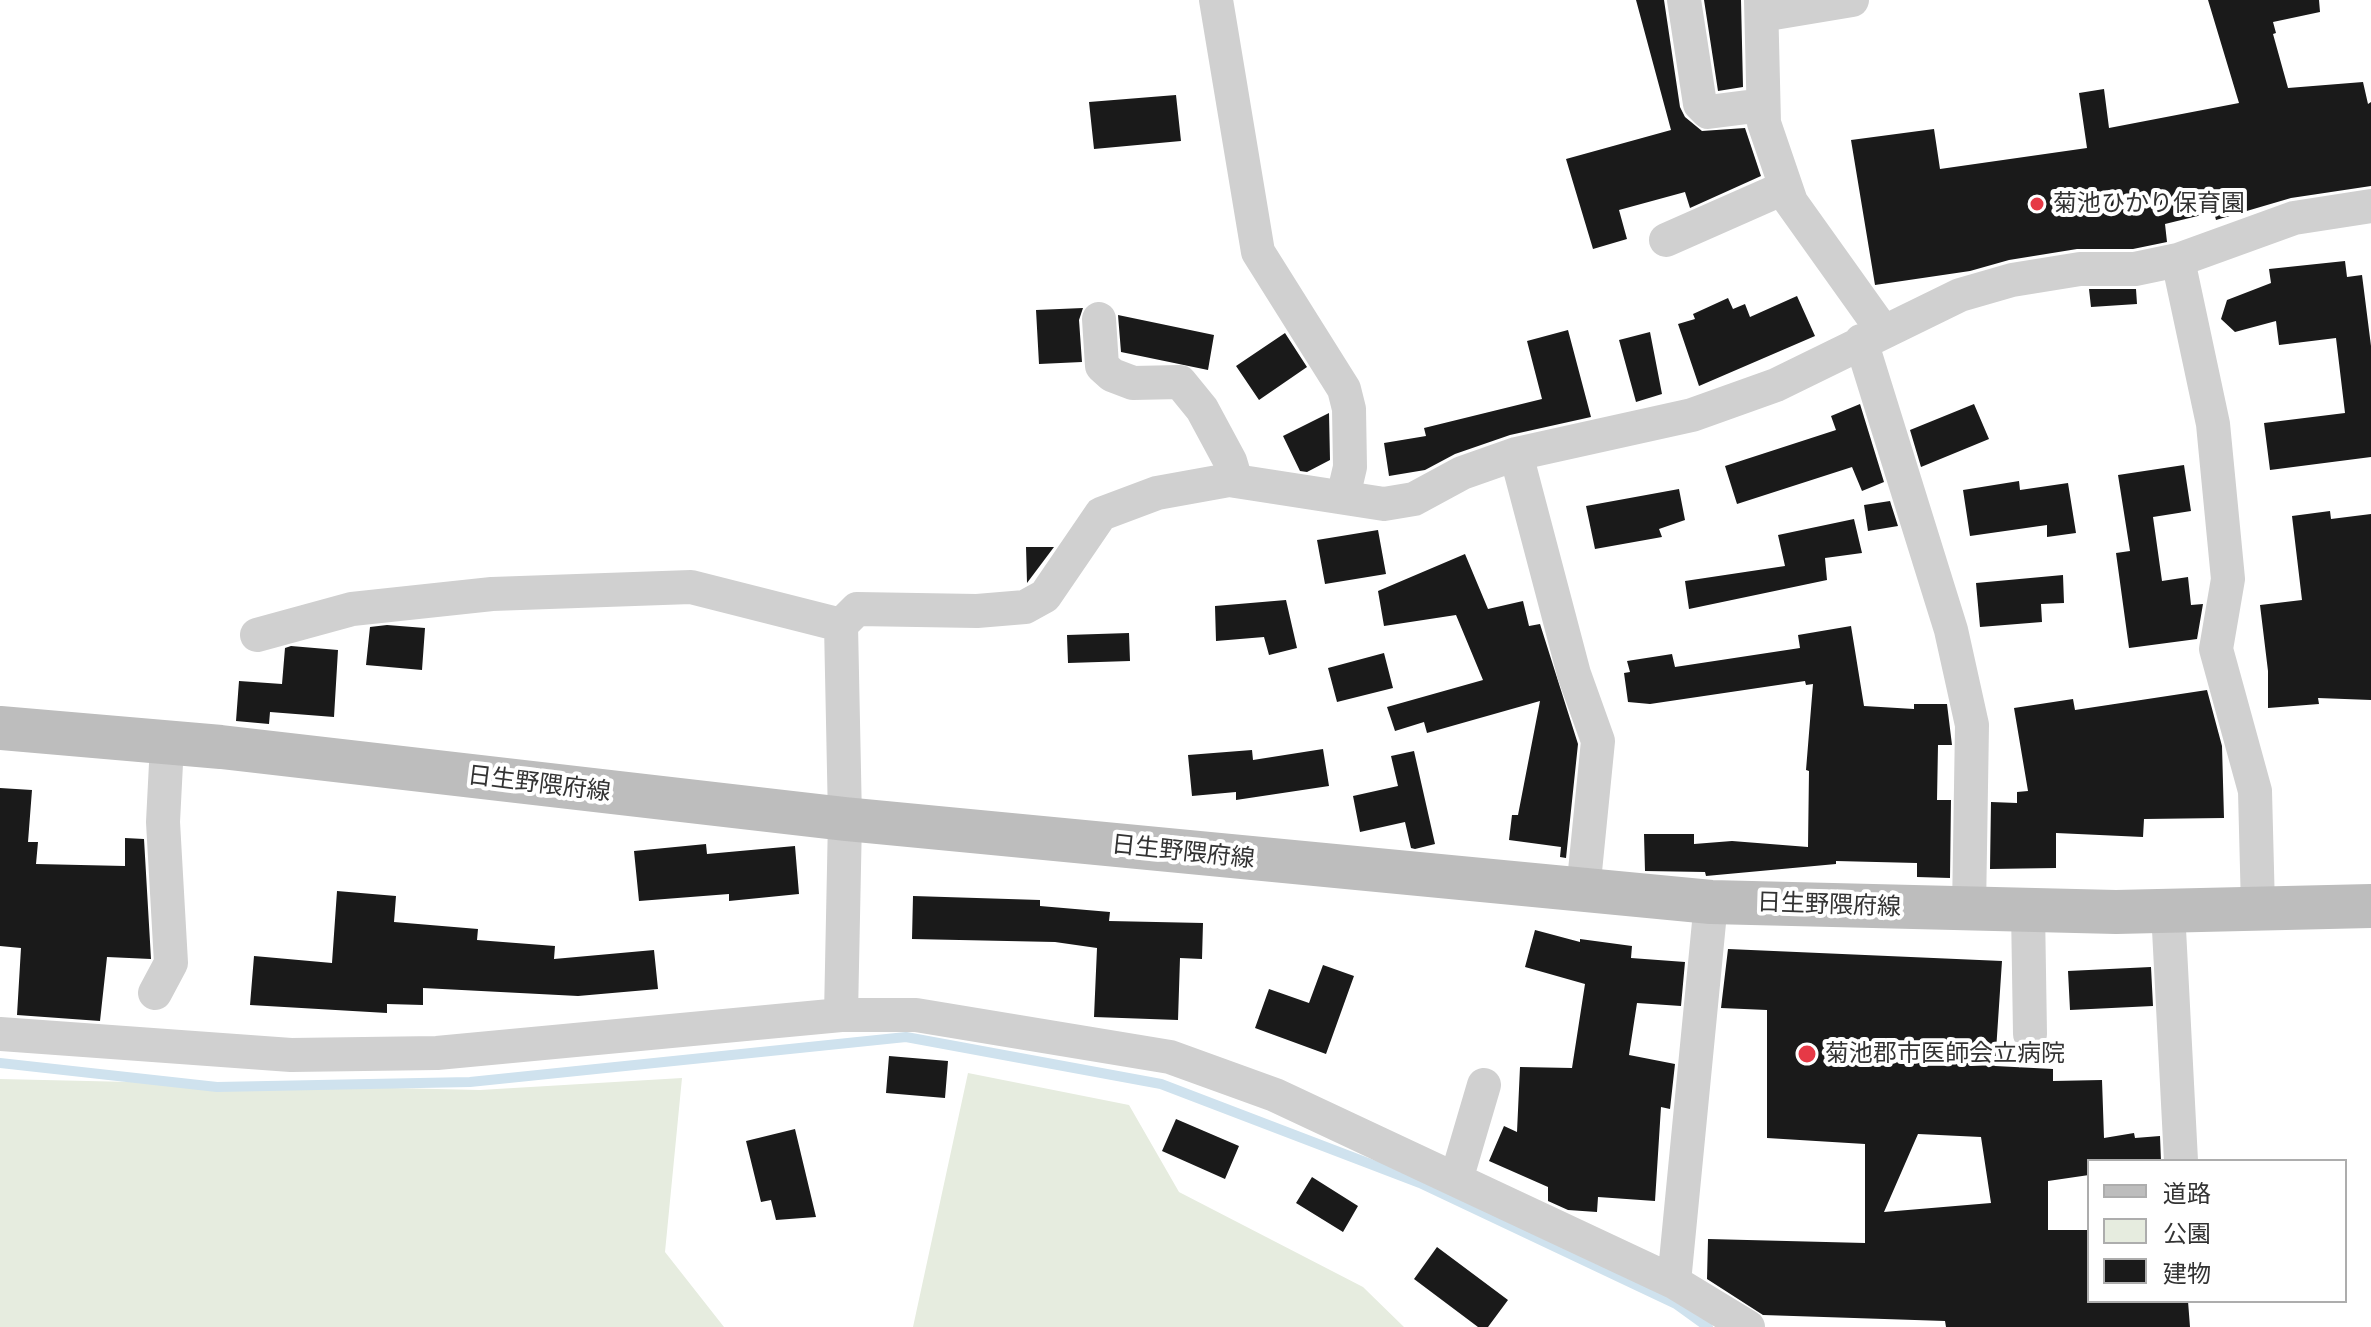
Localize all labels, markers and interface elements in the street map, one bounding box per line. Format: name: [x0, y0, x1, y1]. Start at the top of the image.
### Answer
place label: 菊池ひかり保育園: [2053, 190, 2245, 218]
marker: 菊池ひかり保育園: [2028, 195, 2046, 213]
street label: 日生野隈府線: [466, 761, 612, 807]
street label: 日生野隈府線: [1110, 830, 1256, 874]
street label: 日生野隈府線: [1757, 888, 1901, 922]
place label: 菊池郡市医師会立病院: [1825, 1040, 2065, 1068]
marker: 菊池郡市医師会立病院: [1796, 1043, 1818, 1065]
legend: [2087, 1159, 2347, 1303]
text: 道路: [2163, 1178, 2211, 1208]
text: 公園: [2163, 1218, 2211, 1248]
text: 建物: [2163, 1258, 2211, 1288]

